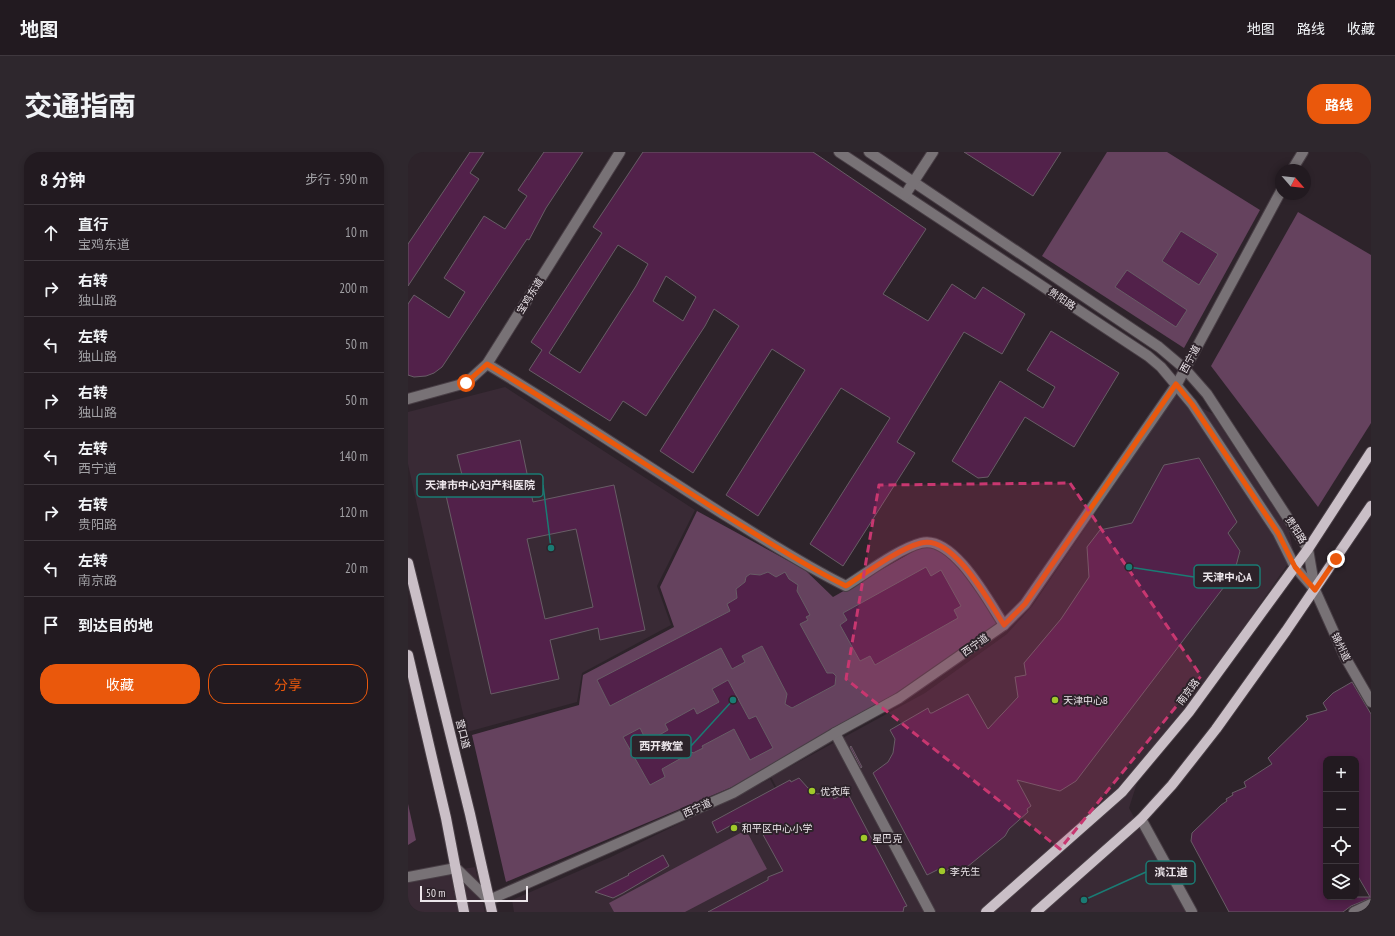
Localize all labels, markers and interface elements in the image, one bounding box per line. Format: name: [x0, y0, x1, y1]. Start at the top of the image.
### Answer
text: 地图: [20, 17, 58, 41]
text: 地图: [1247, 20, 1275, 38]
text: 路线: [1297, 20, 1325, 38]
text: 收藏: [1347, 20, 1375, 38]
button: 路线: [1307, 84, 1371, 124]
text: 交通指南: [24, 87, 136, 124]
north arrow: [1275, 164, 1311, 200]
text: 8 分钟: [40, 169, 86, 191]
text: 步行 · 590 m: [305, 171, 368, 188]
text: 直行: [78, 215, 108, 234]
icon: ahead: [40, 222, 62, 244]
text: 10 m: [345, 224, 368, 241]
text: 宝鸡东道: [78, 236, 130, 253]
text: 右转: [78, 271, 108, 290]
street label: 宝鸡东道: [514, 276, 546, 316]
icon: right: [40, 278, 62, 300]
text: 200 m: [339, 280, 368, 297]
street label: 贵阳路: [1046, 285, 1078, 313]
text: 独山路: [78, 292, 117, 309]
text: 左转: [78, 327, 108, 346]
icon: left: [40, 334, 62, 356]
text: 50 m: [345, 336, 368, 353]
street label: 西宁道: [1177, 343, 1203, 375]
text: 独山路: [78, 348, 117, 365]
route start: [457, 374, 475, 392]
text: 右转: [78, 383, 108, 402]
icon: right: [40, 390, 62, 412]
text: 50 m: [345, 392, 368, 409]
text: 独山路: [78, 404, 117, 421]
text: 左转: [78, 439, 108, 458]
icon: left: [40, 446, 62, 468]
text: 140 m: [339, 448, 368, 465]
text: 西宁道: [78, 460, 117, 477]
callout: 天津市中心妇产科医院: [417, 474, 543, 497]
text: 天津市中心妇产科医院: [425, 478, 535, 492]
text: 右转: [78, 495, 108, 514]
icon: right: [40, 502, 62, 524]
text: 120 m: [339, 504, 368, 521]
street label: 贵阳路: [1283, 514, 1309, 546]
text: 贵阳路: [78, 516, 117, 533]
route end: [1327, 550, 1345, 568]
text: 左转: [78, 551, 108, 570]
icon: left: [40, 558, 62, 580]
text: 20 m: [345, 560, 368, 577]
callout: 天津中心A: [1194, 565, 1260, 588]
text: 天津中心A: [1202, 570, 1252, 584]
text: 南京路: [78, 572, 117, 589]
icon: arrive: [40, 614, 62, 636]
text: 到达目的地: [78, 616, 153, 635]
street label: 西宁道: [959, 631, 991, 659]
street label: 锦州道: [1329, 631, 1353, 663]
button: 收藏: [40, 664, 200, 704]
button: 分享: [208, 664, 368, 704]
street label: 南京路: [1174, 676, 1202, 708]
place label: 天津中心B: [1063, 694, 1108, 707]
marker: 天津中心B: [1050, 695, 1060, 705]
street label: 营口道: [453, 718, 473, 750]
callout: 西开教堂: [631, 735, 691, 758]
text: 西开教堂: [639, 739, 683, 753]
map controls: [1323, 756, 1359, 900]
button: +: [1323, 756, 1359, 792]
place label: 优衣库: [820, 785, 850, 798]
marker: 优衣库: [807, 786, 817, 796]
button: −: [1323, 792, 1359, 828]
street label: 西宁道: [681, 796, 713, 820]
place label: 和平区中心小学: [742, 822, 812, 835]
marker: 和平区中心小学: [729, 823, 739, 833]
button: locate: [1323, 828, 1359, 864]
place label: 星巴克: [872, 832, 902, 845]
marker: 星巴克: [859, 833, 869, 843]
callout: 滨江道: [1146, 861, 1195, 884]
button: layers: [1323, 864, 1359, 900]
place label: 李先生: [950, 865, 980, 878]
text: 滨江道: [1155, 865, 1188, 879]
marker: 李先生: [937, 866, 947, 876]
scale bar: [420, 884, 528, 903]
text: 50 m: [426, 886, 445, 900]

